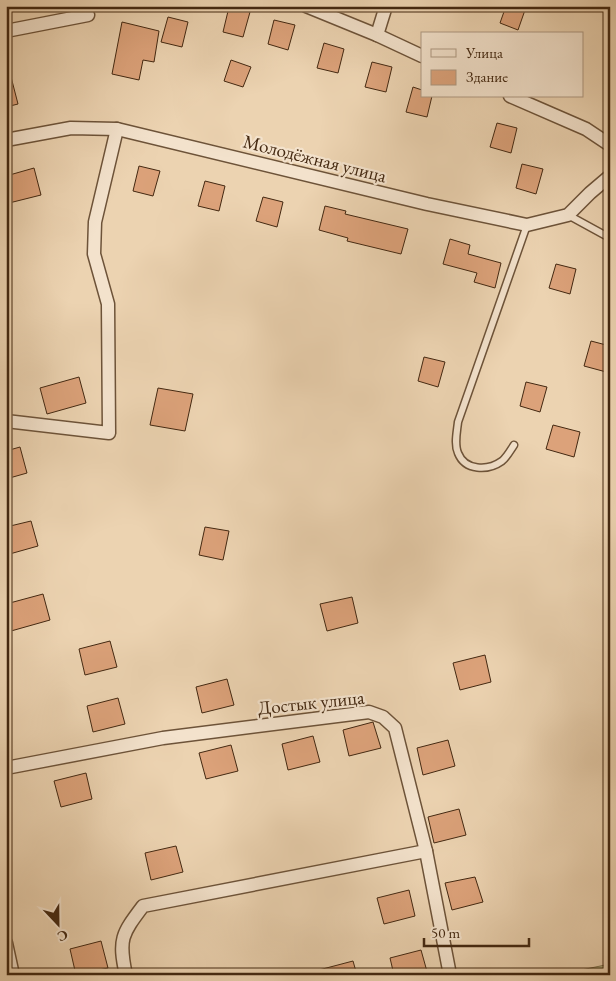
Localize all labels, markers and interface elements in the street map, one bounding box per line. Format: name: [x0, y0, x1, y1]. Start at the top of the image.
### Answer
legend: [421, 32, 584, 98]
text: Улица: [465, 43, 503, 62]
text: Здание: [466, 67, 508, 86]
street label: Молодёжная улица: [241, 129, 390, 188]
street label: Достык улица: [256, 684, 366, 721]
north arrow: [32, 898, 82, 948]
scale bar: [424, 916, 528, 948]
text: 50 m: [431, 923, 460, 942]
text: С: [55, 926, 71, 946]

